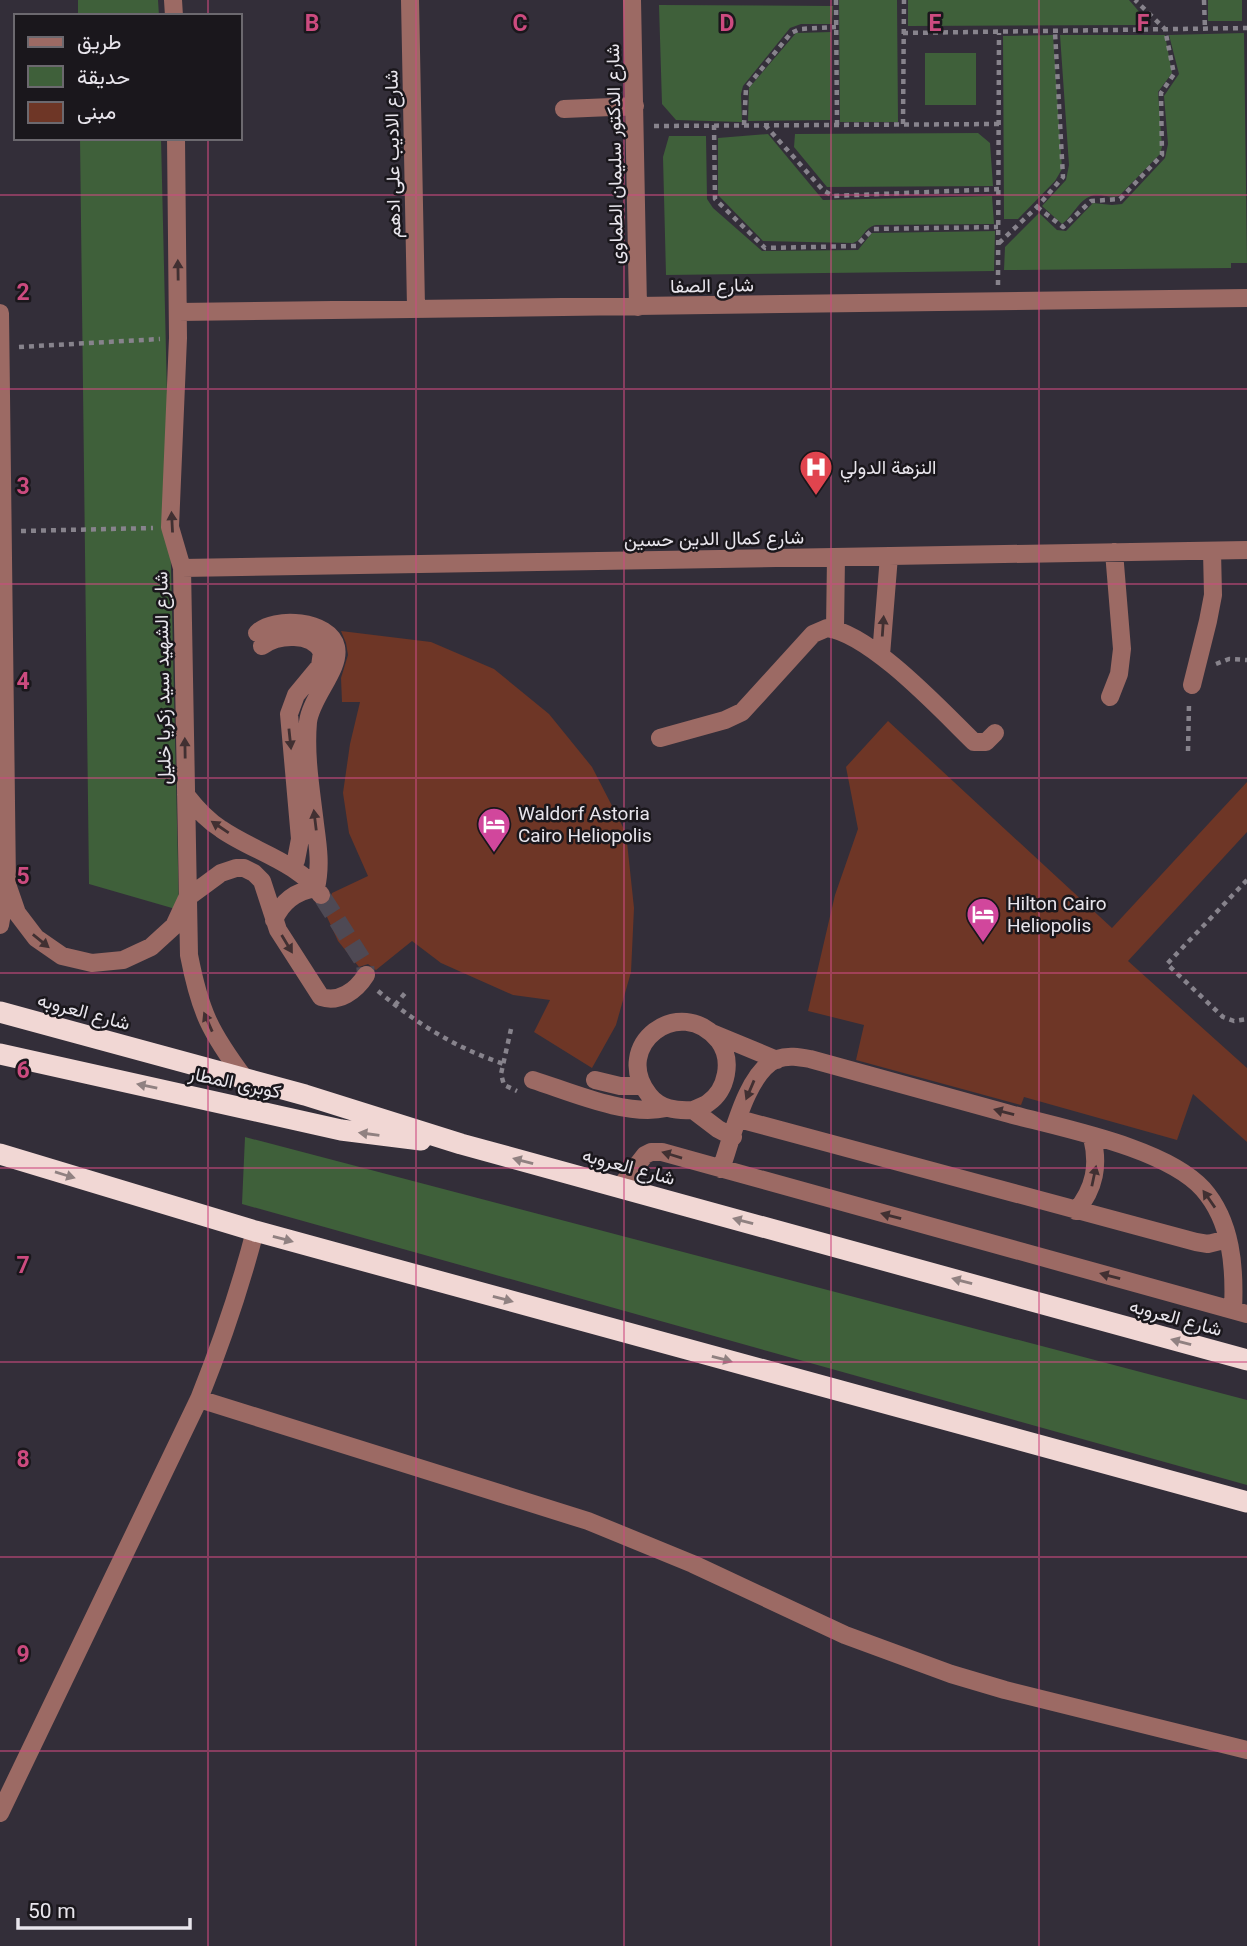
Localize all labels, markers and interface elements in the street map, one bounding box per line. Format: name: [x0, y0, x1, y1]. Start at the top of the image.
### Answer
text: B: [305, 7, 319, 43]
text: C: [512, 7, 528, 43]
text: D: [720, 7, 734, 43]
text: E: [929, 7, 942, 43]
text: F: [1137, 7, 1150, 43]
legend: [14, 14, 242, 140]
text: طريق: [77, 27, 122, 60]
street label: شارع الدكتور سليمان الطماوى: [600, 43, 633, 264]
text: حديقة: [77, 62, 130, 95]
street label: شارع الاديب على ادهم: [379, 69, 410, 238]
text: مبنى: [77, 97, 116, 130]
one-way arrow: [172, 259, 183, 281]
street label: شارع الصفا: [670, 272, 754, 303]
text: 2: [16, 276, 30, 312]
hospital icon: النزهة الدولي: [797, 448, 835, 497]
place label: النزهة الدولي: [840, 455, 937, 484]
text: 3: [16, 470, 30, 506]
one-way arrow: [166, 511, 177, 533]
street label: شارع كمال الدين حسين: [624, 524, 804, 557]
street label: شارع الشهيد سيد زكريا خليل: [148, 571, 181, 785]
one-way arrow: [878, 614, 889, 636]
text: 4: [16, 665, 30, 701]
one-way arrow: [285, 728, 296, 750]
one-way arrow: [179, 737, 191, 759]
place label: Waldorf Astoria Cairo Heliopolis: [518, 801, 652, 852]
hotel icon: Waldorf Astoria Cairo Heliopolis: [475, 805, 513, 854]
one-way arrow: [309, 809, 320, 831]
one-way arrow: [210, 821, 229, 834]
text: 5: [16, 860, 30, 896]
place label: Hilton Cairo Heliopolis: [1007, 891, 1107, 942]
hotel icon: Hilton Cairo Heliopolis: [964, 895, 1002, 944]
one-way arrow: [32, 933, 50, 948]
one-way arrow: [280, 934, 293, 954]
street label: شارع العروبه: [34, 987, 133, 1040]
one-way arrow: [202, 1011, 213, 1032]
text: 6: [16, 1054, 30, 1090]
street label: كوبرى المطار: [185, 1060, 283, 1108]
one-way arrow: [136, 1080, 158, 1091]
one-way arrow: [745, 1080, 756, 1101]
one-way arrow: [993, 1107, 1014, 1117]
one-way arrow: [358, 1128, 380, 1139]
street label: شارع العروبه: [579, 1142, 678, 1195]
one-way arrow: [661, 1150, 682, 1160]
one-way arrow: [512, 1155, 534, 1166]
one-way arrow: [1088, 1165, 1099, 1187]
one-way arrow: [55, 1170, 76, 1180]
one-way arrow: [1202, 1190, 1216, 1208]
one-way arrow: [880, 1210, 902, 1221]
one-way arrow: [731, 1215, 753, 1226]
one-way arrow: [272, 1234, 294, 1245]
text: 7: [16, 1249, 30, 1285]
one-way arrow: [1099, 1270, 1121, 1281]
one-way arrow: [951, 1276, 972, 1286]
street label: شارع العروبه: [1126, 1293, 1225, 1346]
one-way arrow: [492, 1294, 514, 1305]
one-way arrow: [1170, 1336, 1192, 1347]
one-way arrow: [711, 1354, 733, 1365]
text: 8: [16, 1443, 30, 1479]
text: 9: [16, 1638, 30, 1674]
scale bar: [18, 1886, 189, 1930]
text: 50 m: [28, 1896, 76, 1929]

